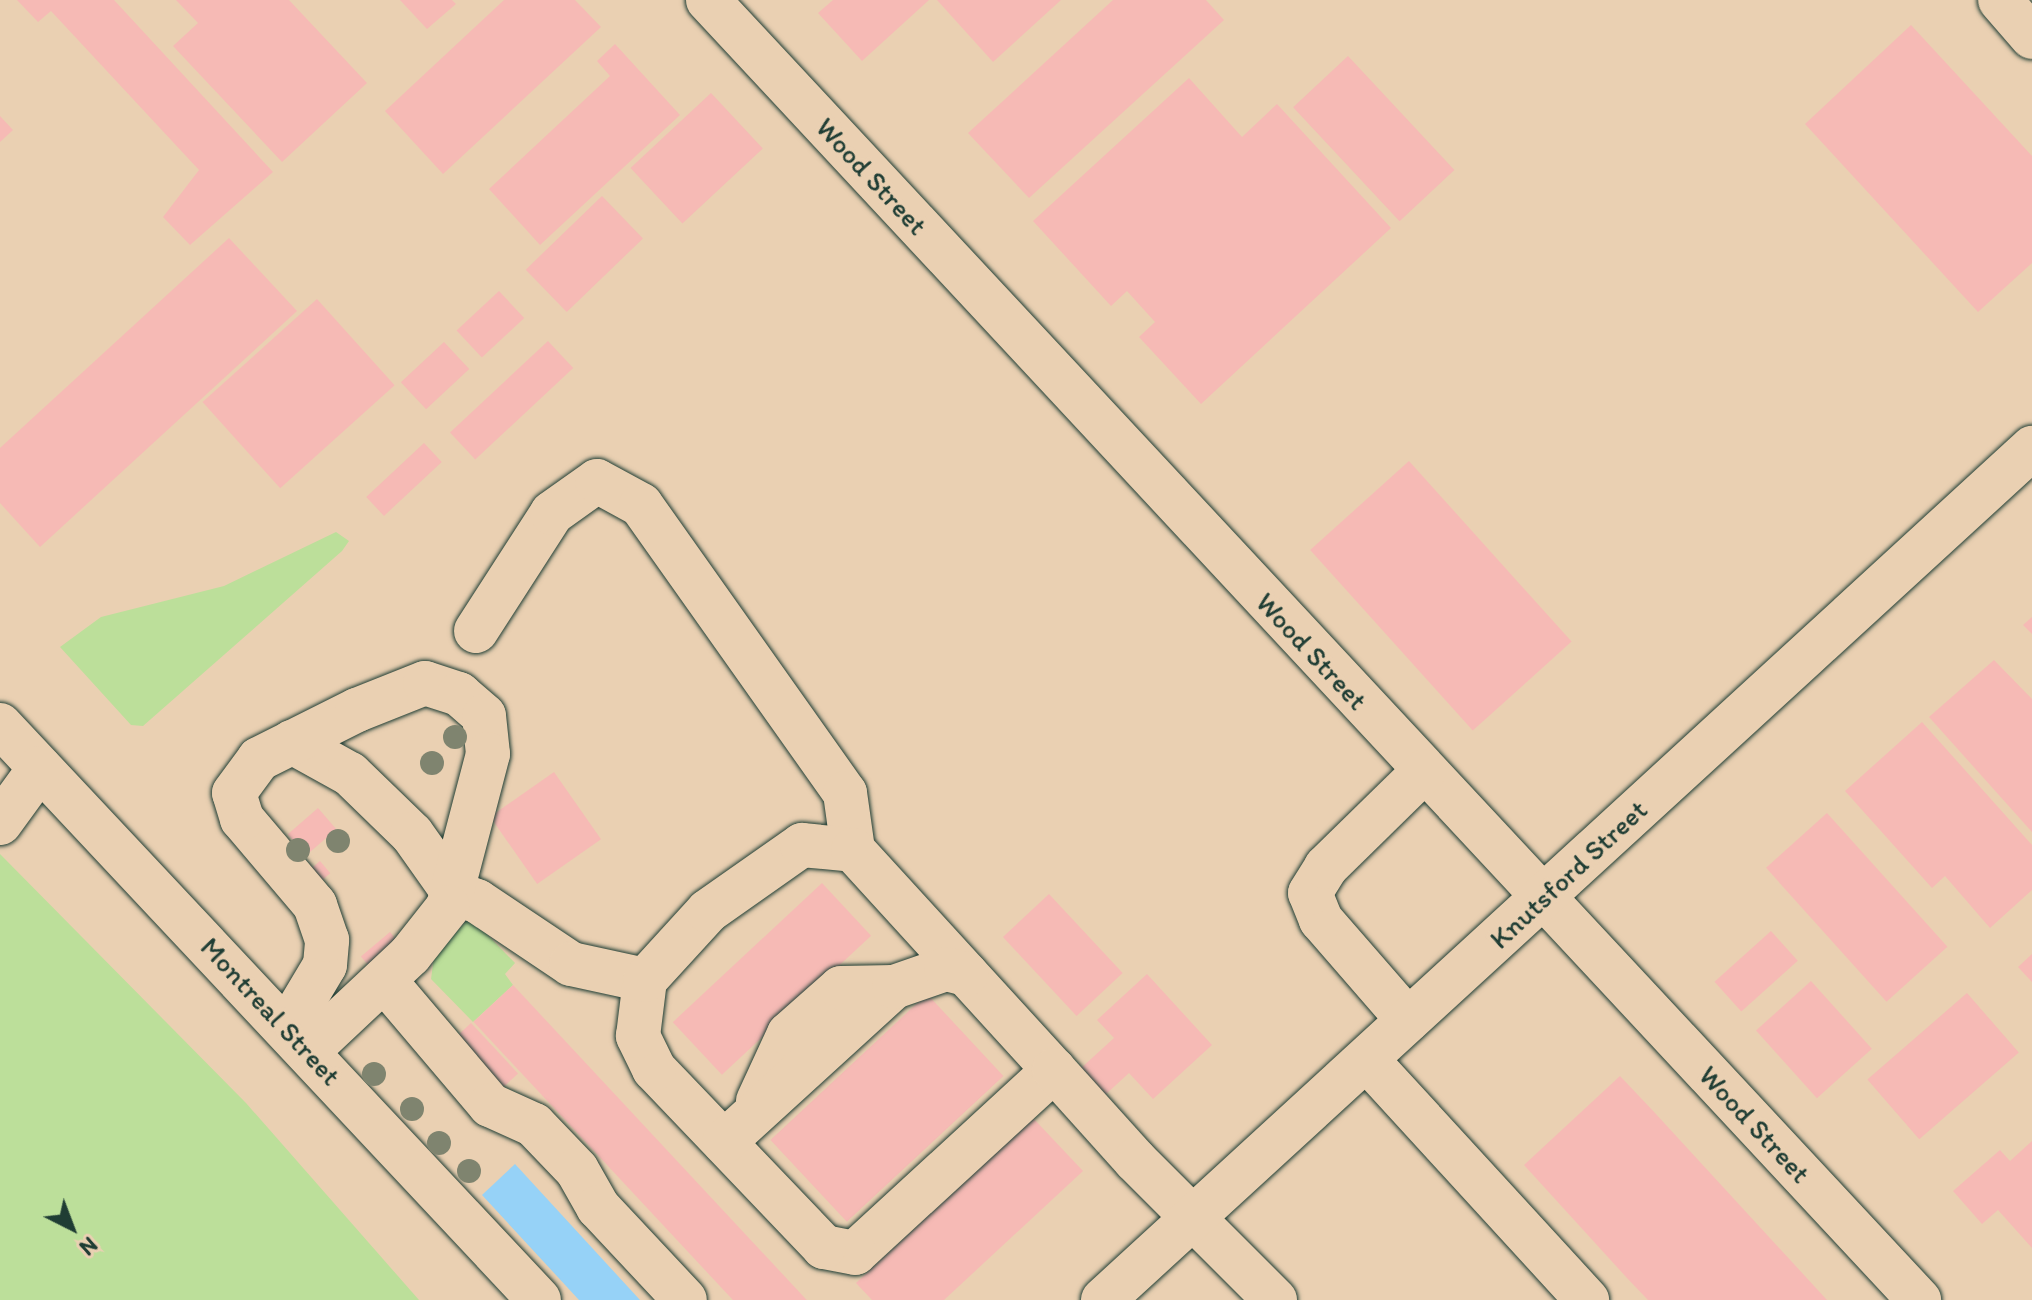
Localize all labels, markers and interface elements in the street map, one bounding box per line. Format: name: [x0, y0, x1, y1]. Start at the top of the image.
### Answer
street label: Wood Street: [809, 111, 935, 241]
street label: Wood Street: [1249, 586, 1375, 716]
street label: Knutsford Street: [1482, 793, 1654, 955]
street label: Montreal Street: [194, 930, 348, 1092]
street label: Wood Street: [1692, 1059, 1818, 1189]
north arrow: [32, 1188, 112, 1268]
text: N: [74, 1231, 103, 1261]

